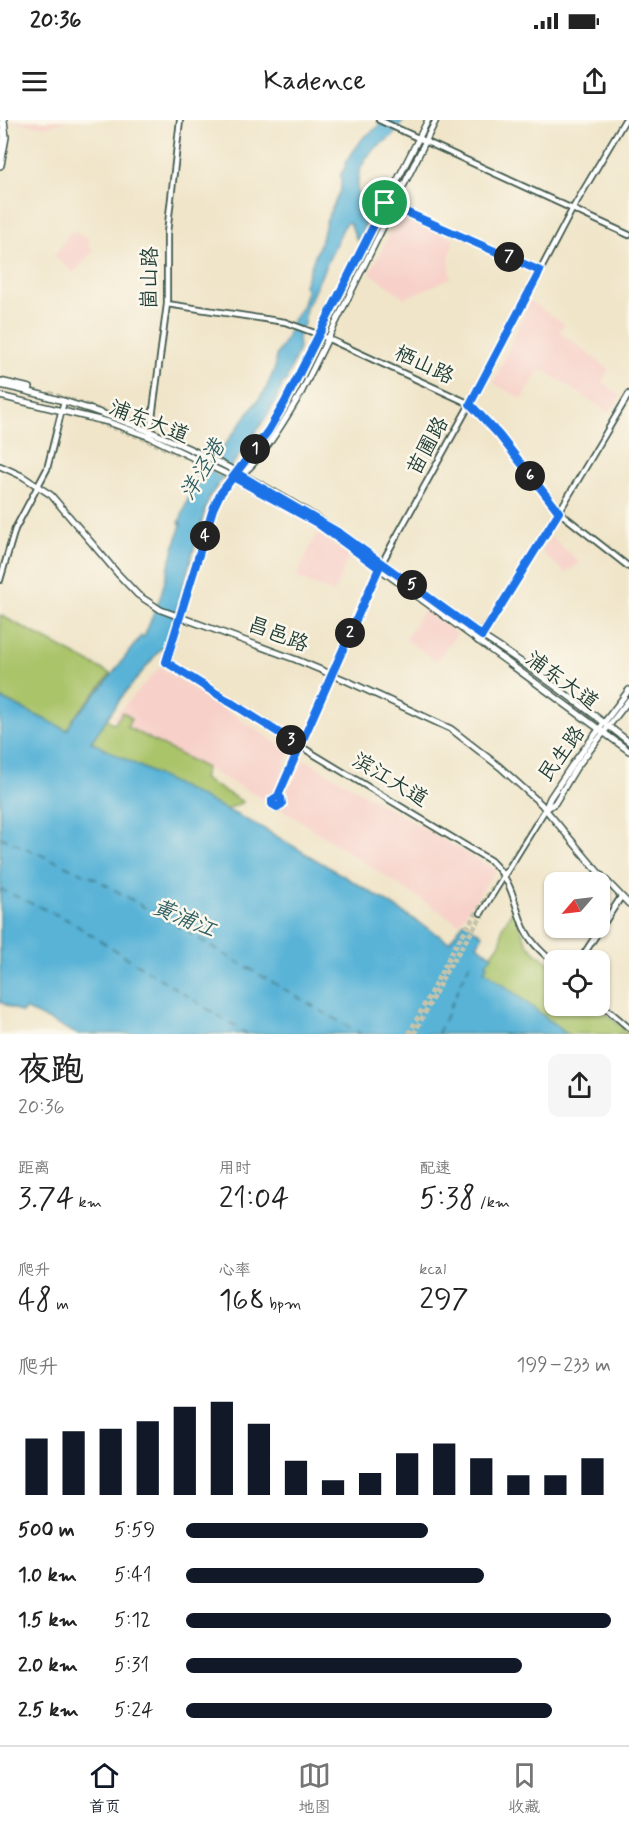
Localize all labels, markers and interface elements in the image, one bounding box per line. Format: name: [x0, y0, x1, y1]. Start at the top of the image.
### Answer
text: 20:36: [30, 7, 81, 35]
text: Kadence: [263, 64, 366, 99]
icon: menu: [18, 65, 51, 98]
icon: share: [578, 65, 611, 98]
pin: [359, 177, 410, 228]
icon: arrive: [368, 186, 401, 219]
pin: 7: [494, 242, 524, 272]
street label: 崮山路: [135, 246, 165, 310]
text: 7: [504, 246, 514, 267]
street label: 栖山路: [390, 339, 458, 391]
street label: 浦东大道: [105, 394, 193, 450]
street label: 苗圃路: [400, 412, 456, 480]
water label: 洋泾港: [174, 433, 233, 506]
pin: 1: [240, 434, 270, 464]
text: 1: [251, 438, 259, 459]
pin: 6: [515, 461, 545, 491]
text: 6: [526, 465, 534, 486]
pin: 4: [190, 521, 220, 551]
text: 4: [200, 525, 210, 546]
pin: 5: [397, 570, 427, 600]
text: 5: [407, 574, 417, 595]
street label: 昌邑路: [244, 611, 312, 659]
pin: 2: [335, 618, 365, 648]
text: 2: [346, 622, 354, 643]
street label: 浦东大道: [520, 645, 604, 717]
street label: 民生路: [532, 720, 592, 788]
pin: 3: [276, 725, 306, 755]
text: 3: [287, 729, 295, 750]
street label: 滨江大道: [347, 746, 433, 814]
north arrow: [544, 872, 610, 938]
map controls: [544, 872, 610, 1016]
water label: 黄浦江: [148, 893, 221, 945]
button: locate: [544, 950, 610, 1016]
text: 夜跑: [18, 1049, 84, 1093]
button: share: [548, 1054, 611, 1117]
text: 20:36: [18, 1094, 65, 1121]
text: 距离: [18, 1158, 50, 1179]
text: 用时: [219, 1158, 251, 1179]
text: 配速: [419, 1158, 451, 1179]
text: 3.74: [18, 1179, 74, 1218]
text: 21:04: [219, 1179, 289, 1218]
text: 5:38: [419, 1179, 475, 1218]
text: km: [74, 1192, 102, 1213]
text: /km: [475, 1192, 510, 1213]
text: kcal: [419, 1259, 446, 1280]
text: 爬升: [18, 1260, 50, 1281]
text: 心率: [219, 1260, 251, 1281]
text: 297: [419, 1280, 469, 1319]
text: 48: [18, 1281, 52, 1320]
text: 168: [219, 1281, 265, 1320]
text: m: [52, 1294, 69, 1315]
text: bpm: [265, 1294, 301, 1315]
text: 199–233 m: [516, 1352, 611, 1379]
text: 爬升: [18, 1354, 58, 1381]
text: 500 m: [18, 1517, 75, 1544]
text: 5:59: [114, 1517, 155, 1544]
text: 1.0 km: [18, 1562, 77, 1589]
text: 5:41: [114, 1562, 152, 1589]
text: 1.5 km: [18, 1607, 78, 1634]
text: 5:12: [114, 1607, 151, 1634]
text: 2.0 km: [18, 1652, 78, 1679]
text: 5:31: [114, 1652, 149, 1679]
text: 2.5 km: [18, 1697, 79, 1724]
text: 5:24: [114, 1697, 153, 1724]
tab: 首页: [88, 1759, 121, 1818]
tab: 地图: [298, 1759, 331, 1818]
tab: 收藏: [508, 1759, 541, 1818]

